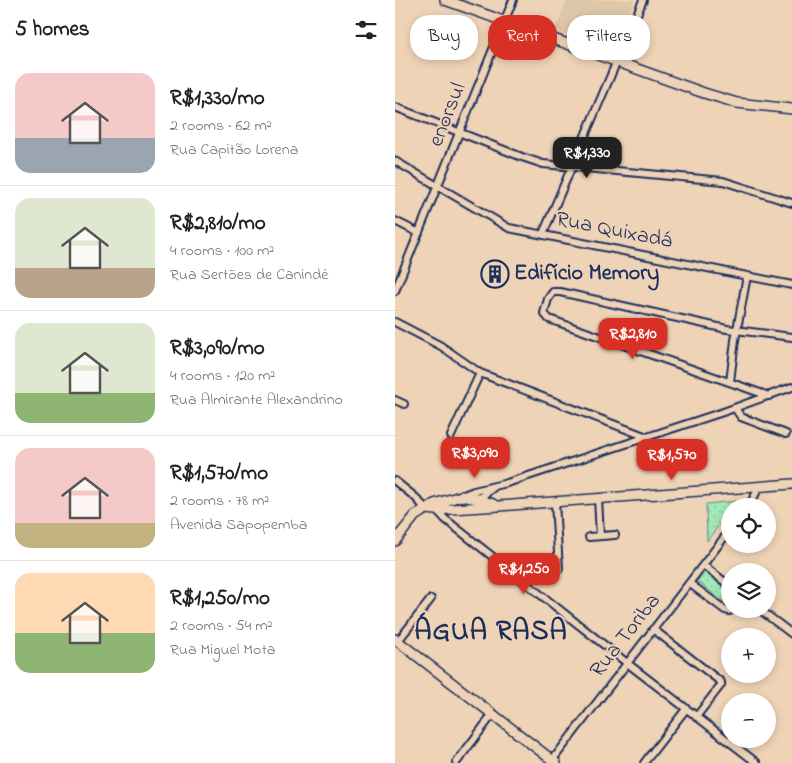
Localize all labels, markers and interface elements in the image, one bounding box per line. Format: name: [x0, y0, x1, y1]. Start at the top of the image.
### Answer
text: 5 homes: [15, 15, 90, 45]
chip: Buy: [410, 15, 478, 60]
chip: Rent: [488, 15, 557, 60]
chip: Filters: [567, 15, 650, 60]
icon: filters: [352, 16, 380, 44]
street label: enorsul: [421, 78, 475, 152]
text: R$1,330/mo: [170, 84, 265, 114]
icon: home: [55, 93, 115, 153]
text: 2 rooms · 62 m²: [170, 114, 272, 138]
pin: R$1,330: [541, 136, 633, 179]
text: Rua Capitão Lorena: [170, 138, 298, 162]
text: R$1,330: [564, 141, 610, 165]
street label: Rua Quixadá: [553, 204, 675, 258]
text: R$2,810/mo: [170, 209, 266, 239]
icon: home: [55, 218, 115, 278]
text: 4 rooms · 100 m²: [170, 239, 274, 263]
place label: Edifício Memory: [514, 258, 659, 291]
building icon: Edifício Memory: [480, 259, 510, 289]
text: Rua Sertões de Canindé: [170, 263, 328, 287]
pin: R$2,810: [587, 318, 679, 360]
text: R$2,810: [609, 322, 657, 346]
text: R$3,090/mo: [170, 334, 265, 364]
icon: home: [55, 343, 115, 403]
text: 4 rooms · 120 m²: [170, 364, 275, 388]
text: Rua Almirante Alexandrino: [170, 388, 343, 412]
pin: R$3,090: [429, 436, 521, 479]
pin: R$1,570: [626, 438, 718, 481]
text: R$3,090: [452, 441, 498, 465]
text: R$1,570: [647, 443, 697, 467]
text: R$1,570/mo: [170, 459, 268, 489]
icon: home: [55, 468, 115, 528]
text: 2 rooms · 78 m²: [170, 489, 269, 513]
map controls: [721, 498, 776, 748]
button: locate: [721, 498, 776, 553]
text: Avenida Sapopemba: [170, 513, 307, 537]
pin: R$1,250: [478, 552, 570, 595]
text: R$1,250: [499, 557, 549, 581]
button: layers: [721, 563, 776, 618]
text: R$1,250/mo: [170, 584, 270, 614]
street label: Rua Toriba: [583, 587, 669, 685]
icon: home: [55, 593, 115, 653]
district label: ÁGUA RASA: [414, 611, 568, 653]
text: 2 rooms · 54 m²: [170, 614, 272, 638]
button: +: [721, 628, 776, 683]
text: Rua Miguel Mota: [170, 638, 275, 662]
button: −: [721, 693, 776, 748]

